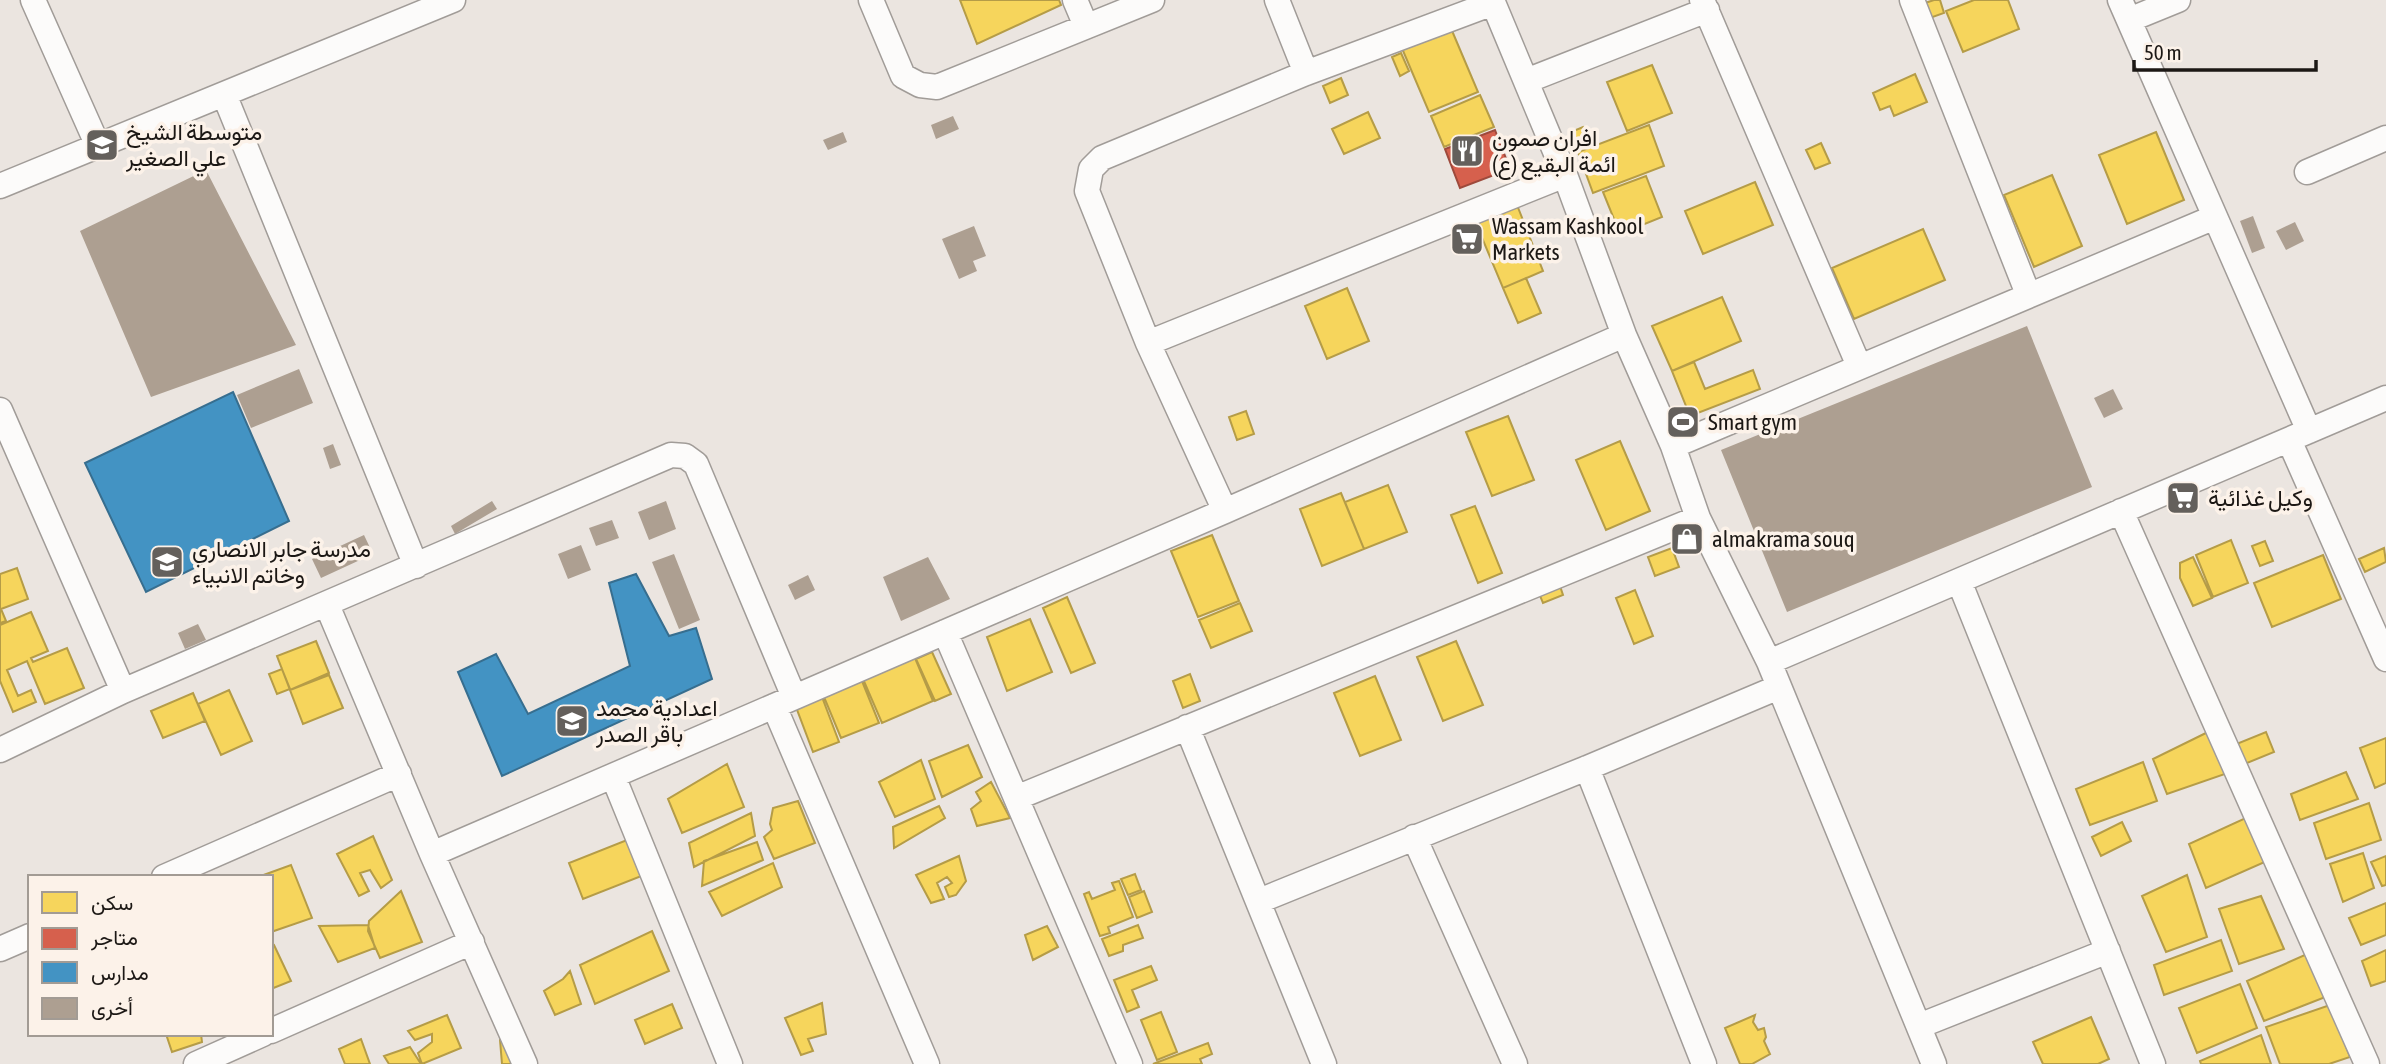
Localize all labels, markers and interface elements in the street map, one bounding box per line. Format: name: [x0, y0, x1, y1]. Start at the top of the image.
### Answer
scale bar: [2134, 28, 2316, 72]
text: 50 m: [2144, 40, 2182, 64]
place label: متوسطة الشيخ علي الصغير: [125, 119, 262, 177]
place label: افران صمون ائمة البقيع (ع): [1492, 125, 1616, 180]
school or university icon: متوسطة الشيخ علي الصغير: [83, 126, 121, 164]
restaurant icon: افران صمون ائمة البقيع (ع): [1448, 132, 1486, 170]
place label: Wassam Kashkool Markets: [1492, 213, 1643, 265]
supermarket icon: Wassam Kashkool Markets: [1448, 220, 1486, 258]
sports icon: Smart gym: [1664, 403, 1702, 441]
place label: Smart gym: [1708, 409, 1797, 435]
supermarket icon: وكيل غذائية: [2164, 479, 2202, 517]
place label: وكيل غذائية: [2208, 485, 2313, 512]
shop icon: almakrama souq: [1668, 520, 1706, 558]
place label: almakrama souq: [1712, 526, 1855, 552]
place label: مدرسة جابر الانصاري وخاتم الانبياء: [192, 536, 371, 590]
school or university icon: مدرسة جابر الانصاري وخاتم الانبياء: [148, 543, 186, 581]
place label: اعدادية محمد باقر الصدر: [595, 695, 718, 749]
school or university icon: اعدادية محمد باقر الصدر: [553, 702, 591, 740]
legend: [28, 875, 273, 1036]
text: سكن: [91, 890, 133, 915]
text: متاجر: [90, 925, 138, 951]
text: مدارس: [91, 960, 149, 986]
text: أخرى: [91, 995, 133, 1021]

